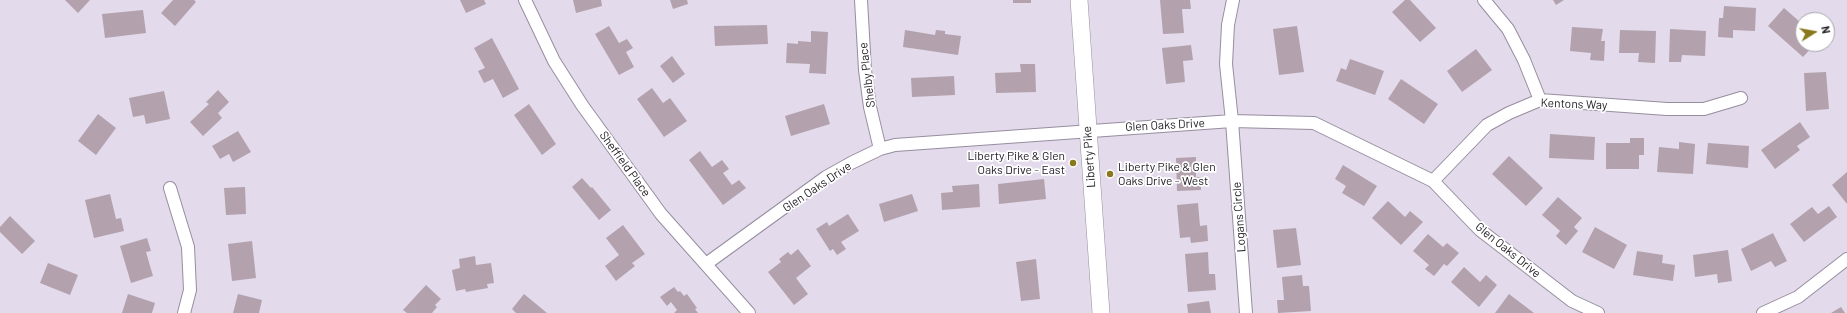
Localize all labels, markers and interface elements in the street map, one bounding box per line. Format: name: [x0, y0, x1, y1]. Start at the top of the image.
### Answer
north arrow: [1795, 12, 1835, 52]
text: N: [1819, 25, 1833, 35]
street label: Shelby Place: [856, 42, 878, 108]
street label: Kentons Way: [1540, 96, 1608, 112]
street label: Glen Oaks Drive: [1125, 116, 1205, 134]
street label: Liberty Pike: [1080, 126, 1098, 188]
street label: Sheffield Place: [596, 128, 654, 200]
place label: Liberty Pike & Glen Oaks Drive - East: [967, 149, 1065, 177]
marker: Liberty Pike & Glen Oaks Drive - East: [1068, 158, 1078, 168]
street label: Glen Oaks Drive: [780, 159, 854, 215]
place label: Liberty Pike & Glen Oaks Drive - West: [1118, 160, 1216, 188]
marker: Liberty Pike & Glen Oaks Drive - West: [1105, 169, 1115, 179]
street label: Logans Circle: [1229, 181, 1249, 253]
street label: Glen Oaks Drive: [1472, 219, 1544, 281]

